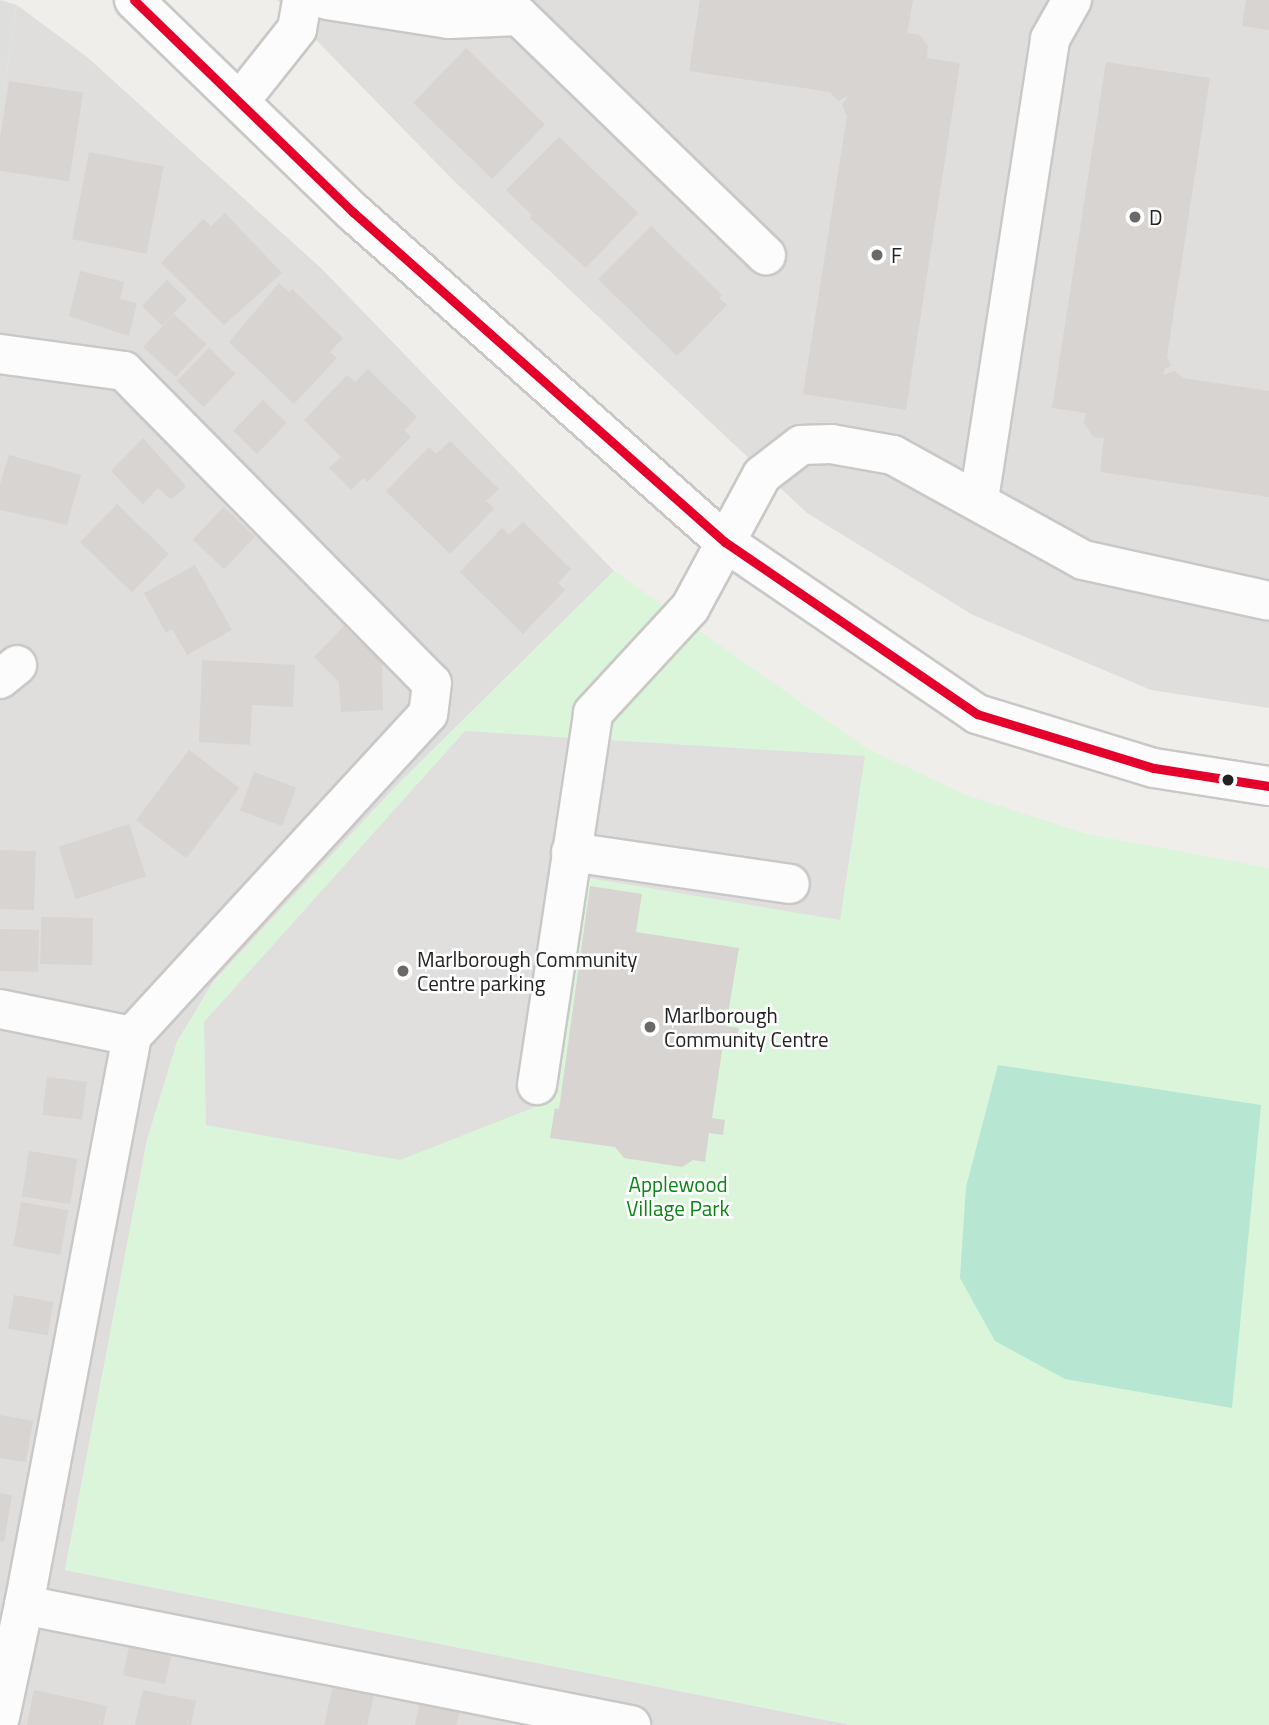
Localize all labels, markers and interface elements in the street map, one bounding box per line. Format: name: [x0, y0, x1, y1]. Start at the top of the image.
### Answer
place label: D: [1149, 204, 1163, 230]
marker: D: [1127, 209, 1143, 225]
place label: F: [891, 242, 902, 268]
marker: F: [869, 247, 885, 263]
unlabelled marker: [1221, 773, 1235, 787]
place label: Marlborough Community Centre parking: [417, 946, 637, 996]
marker: Marlborough Community Centre parking: [395, 963, 411, 979]
place label: Marlborough Community Centre: [664, 1002, 829, 1052]
marker: Marlborough Community Centre: [642, 1019, 658, 1035]
park label: Applewood Village Park: [626, 1171, 730, 1221]

